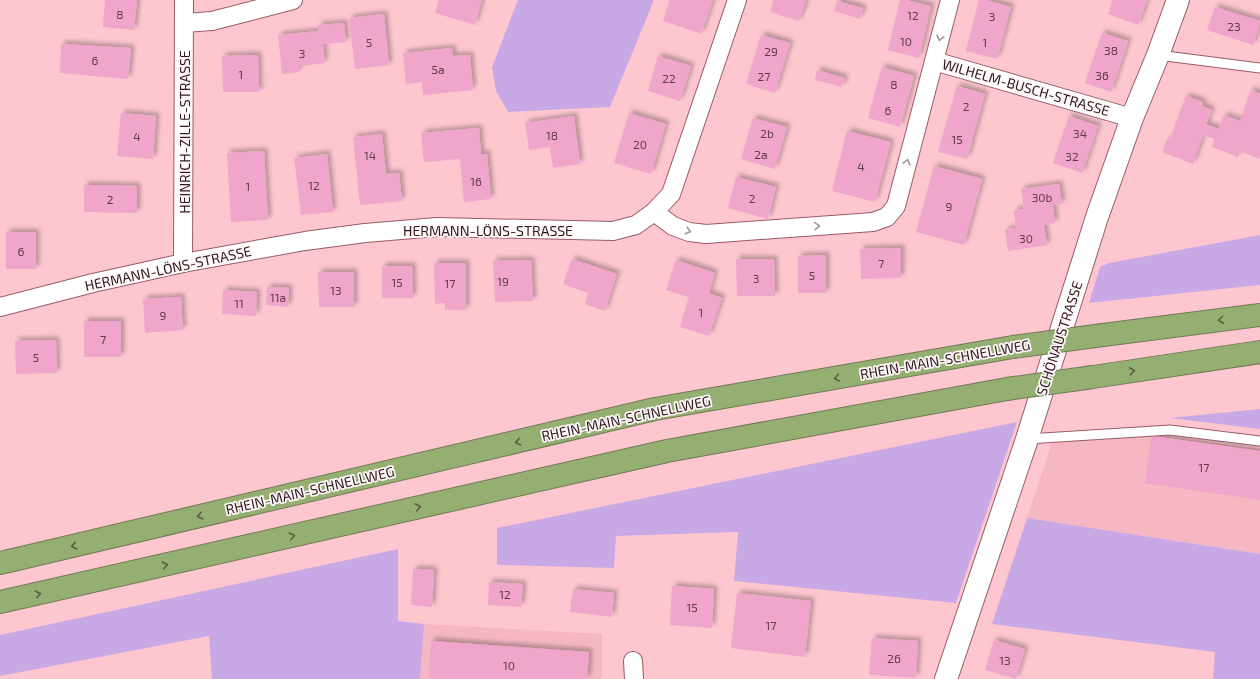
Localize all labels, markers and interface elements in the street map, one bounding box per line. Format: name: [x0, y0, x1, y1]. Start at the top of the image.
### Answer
house number: 8: [116, 7, 124, 21]
house number: 12: [907, 8, 919, 22]
house number: 3: [989, 9, 995, 23]
house number: 23: [1227, 19, 1241, 33]
house number: 10: [900, 34, 912, 48]
one-way arrow: [937, 34, 945, 41]
house number: 5: [366, 35, 372, 49]
house number: 1: [983, 35, 987, 49]
house number: 38: [1104, 43, 1118, 57]
house number: 29: [764, 44, 778, 58]
house number: 3: [299, 46, 305, 60]
street label: HEINRICH-ZILLE-STRASSE: [176, 50, 193, 214]
house number: 6: [92, 53, 99, 67]
street label: WILHELM-BUSCH-STRASSE: [940, 55, 1112, 119]
house number: 5a: [431, 62, 445, 76]
house number: 1: [239, 67, 243, 81]
house number: 36: [1095, 68, 1109, 82]
house number: 27: [758, 69, 770, 83]
house number: 22: [662, 71, 676, 85]
house number: 8: [890, 77, 898, 91]
house number: 2: [963, 99, 970, 113]
house number: 6: [885, 103, 892, 117]
house number: 2b: [760, 126, 774, 140]
house number: 34: [1073, 126, 1087, 140]
house number: 18: [546, 128, 558, 142]
house number: 4: [133, 129, 141, 143]
house number: 15: [951, 132, 963, 146]
house number: 20: [633, 137, 647, 151]
house number: 2a: [754, 147, 768, 161]
house number: 14: [364, 148, 376, 162]
house number: 32: [1065, 149, 1079, 163]
house number: 4: [857, 159, 865, 173]
one-way arrow: [902, 159, 911, 166]
house number: 16: [470, 174, 482, 188]
house number: 12: [308, 178, 320, 192]
house number: 1: [246, 179, 250, 193]
house number: 30b: [1032, 190, 1053, 204]
house number: 2: [749, 191, 756, 205]
house number: 2: [107, 192, 114, 206]
house number: 9: [946, 199, 953, 213]
street label: HERMANN-LÖNS-STRASSE: [403, 222, 573, 239]
one-way arrow: [814, 222, 820, 231]
one-way arrow: [684, 226, 691, 235]
house number: 30: [1019, 231, 1033, 245]
street label: HERMANN-LÖNS-STRASSE: [83, 242, 253, 294]
house number: 6: [18, 244, 25, 258]
house number: 7: [878, 256, 884, 270]
house number: 5: [809, 268, 815, 282]
house number: 3: [753, 271, 759, 285]
house number: 19: [497, 274, 509, 288]
house number: 15: [391, 275, 403, 289]
house number: 17: [445, 276, 455, 290]
street label: SCHÖNAUSTRASSE: [1032, 279, 1086, 397]
house number: 13: [330, 283, 342, 297]
house number: 11a: [270, 290, 286, 304]
house number: 11: [234, 296, 244, 310]
house number: 1: [699, 305, 703, 319]
house number: 9: [160, 308, 167, 322]
one-way arrow: [1218, 315, 1224, 324]
house number: 7: [100, 332, 106, 346]
street label: RHEIN-MAIN-SCHNELLWEG: [858, 336, 1032, 382]
house number: 5: [33, 350, 39, 364]
one-way arrow: [1128, 367, 1135, 376]
one-way arrow: [834, 373, 840, 381]
street label: RHEIN-MAIN-SCHNELLWEG: [540, 392, 712, 444]
one-way arrow: [514, 437, 521, 445]
house number: 17: [1199, 460, 1209, 474]
street label: RHEIN-MAIN-SCHNELLWEG: [224, 462, 396, 518]
one-way arrow: [415, 504, 422, 512]
one-way arrow: [197, 511, 204, 520]
one-way arrow: [288, 533, 295, 541]
one-way arrow: [71, 541, 77, 549]
one-way arrow: [162, 561, 168, 569]
house number: 12: [499, 587, 511, 601]
one-way arrow: [35, 590, 41, 598]
house number: 15: [686, 600, 698, 614]
house number: 17: [766, 618, 776, 632]
house number: 26: [887, 651, 901, 665]
house number: 13: [999, 653, 1011, 667]
house number: 10: [503, 658, 515, 672]

